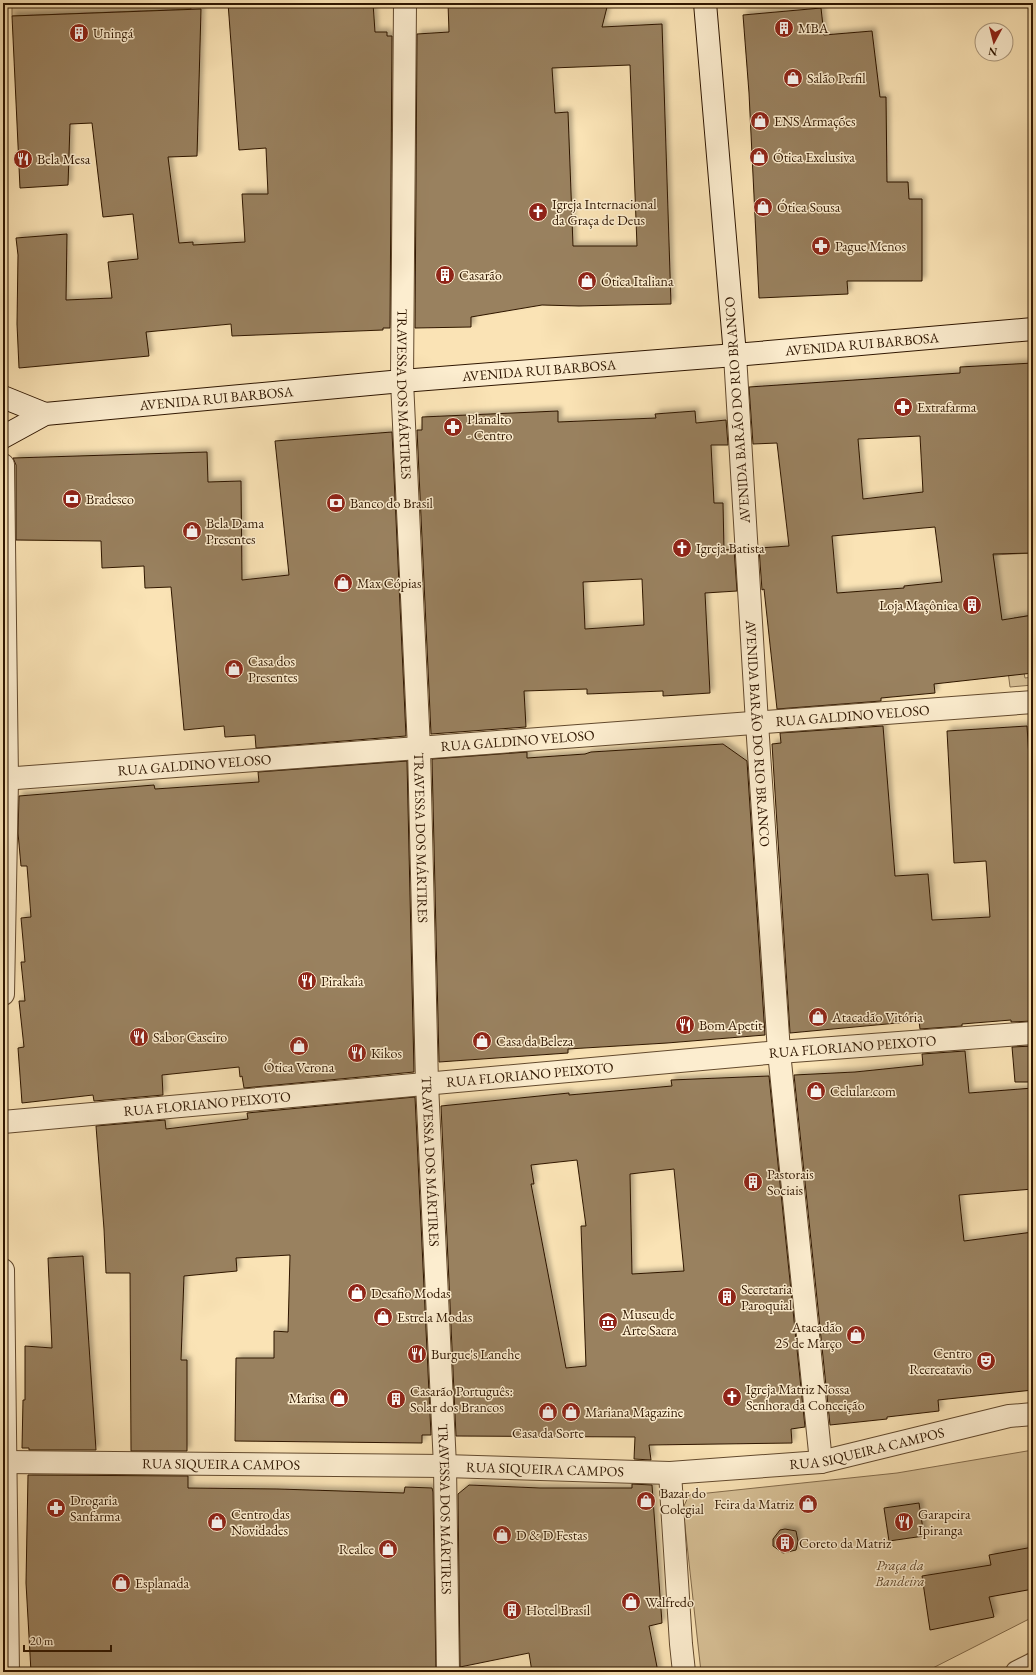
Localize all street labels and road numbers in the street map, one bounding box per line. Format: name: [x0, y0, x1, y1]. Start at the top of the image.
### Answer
street label: AVENIDA BARÃO DO RIO BRANCO: [720, 296, 754, 525]
street label: TRAVESSA DOS MÁRTIRES: [393, 309, 416, 480]
street label: AVENIDA RUI BARBOSA: [783, 328, 940, 360]
street label: AVENIDA RUI BARBOSA: [460, 355, 617, 385]
street label: AVENIDA RUI BARBOSA: [138, 382, 294, 414]
street label: AVENIDA BARÃO DO RIO BRANCO: [742, 618, 774, 848]
street label: RUA GALDINO VELOSO: [775, 701, 931, 730]
street label: RUA GALDINO VELOSO: [440, 726, 595, 755]
street label: RUA GALDINO VELOSO: [117, 750, 272, 779]
street label: TRAVESSA DOS MÁRTIRES: [410, 752, 432, 923]
street label: RUA FLORIANO PEIXOTO: [768, 1031, 937, 1062]
street label: RUA FLORIANO PEIXOTO: [445, 1058, 615, 1091]
street label: TRAVESSA DOS MÁRTIRES: [418, 1076, 444, 1247]
street label: RUA FLORIANO PEIXOTO: [123, 1087, 292, 1120]
street label: TRAVESSA DOS MÁRTIRES: [434, 1423, 456, 1594]
street label: RUA SIQUEIRA CAMPOS: [789, 1423, 946, 1473]
street label: RUA SIQUEIRA CAMPOS: [142, 1454, 300, 1474]
street label: RUA SIQUEIRA CAMPOS: [466, 1458, 624, 1481]

